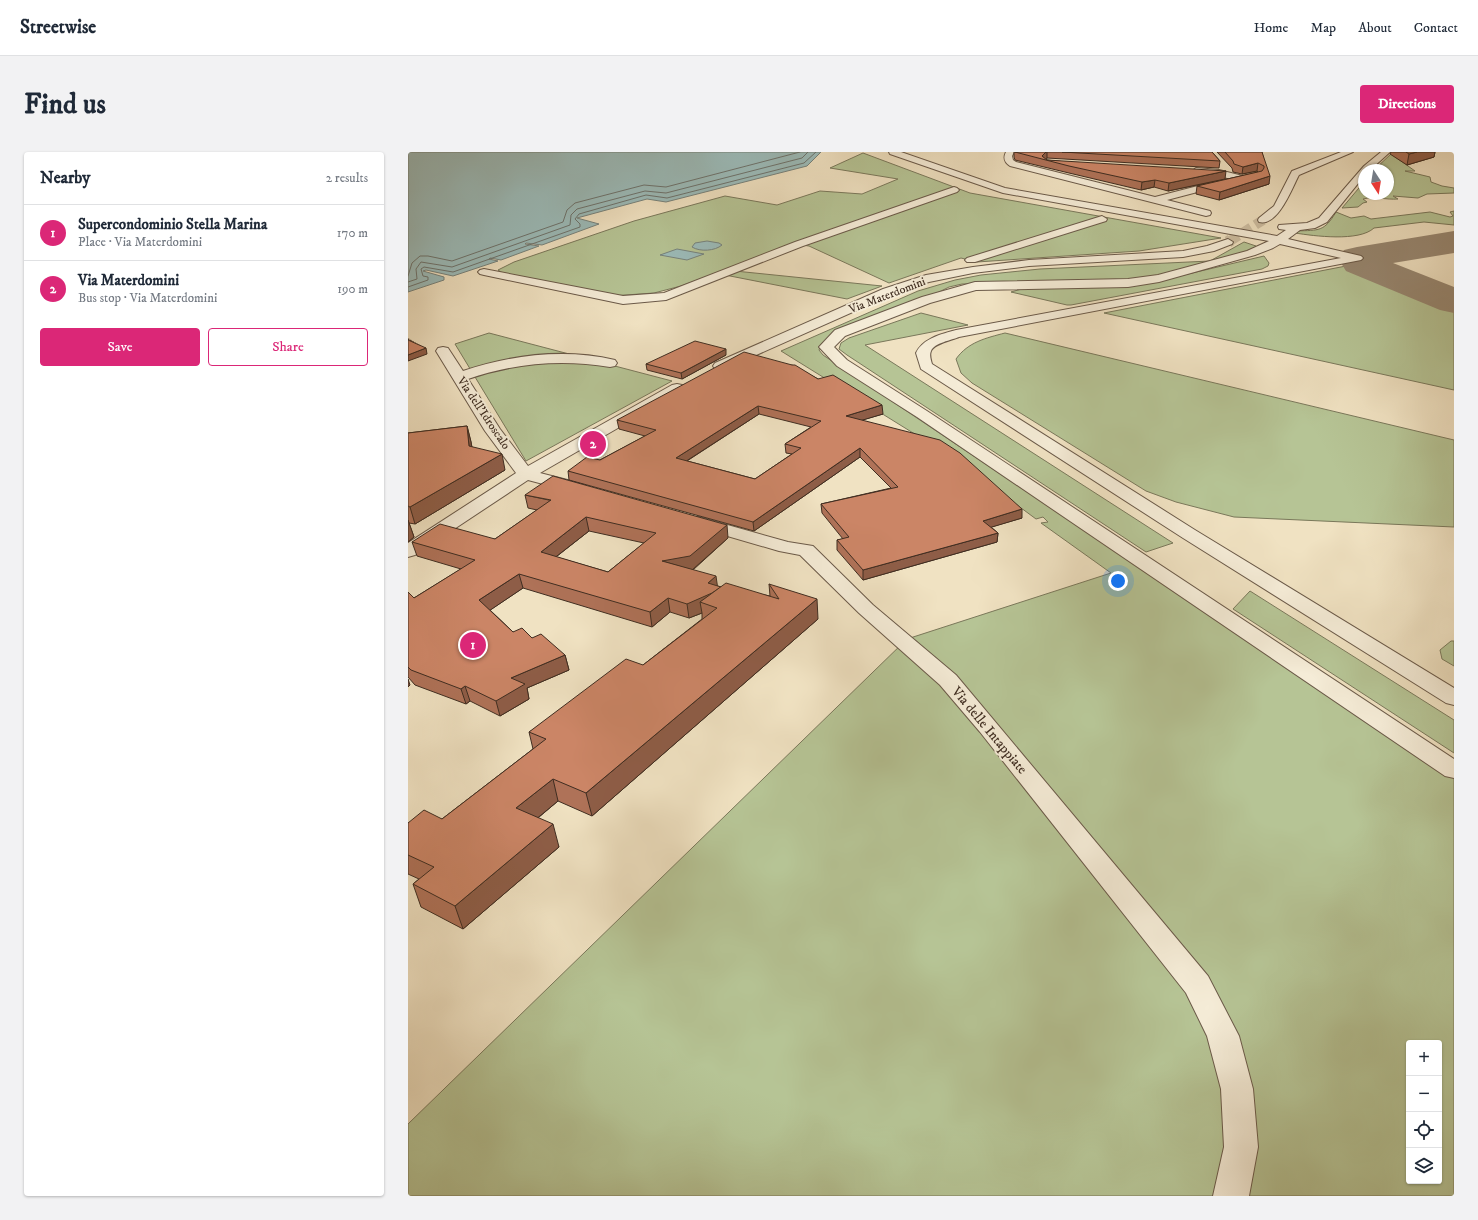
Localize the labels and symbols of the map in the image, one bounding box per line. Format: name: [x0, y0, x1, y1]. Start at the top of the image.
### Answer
north arrow: [1358, 164, 1394, 200]
street label: Via Materdomini: [846, 274, 928, 317]
street label: Via dell'Idroscalo: [453, 373, 513, 453]
pin: 2: [580, 429, 606, 459]
your location: [1108, 571, 1128, 591]
pin: 1: [460, 630, 486, 660]
street label: Via delle Intappiate: [947, 682, 1031, 778]

